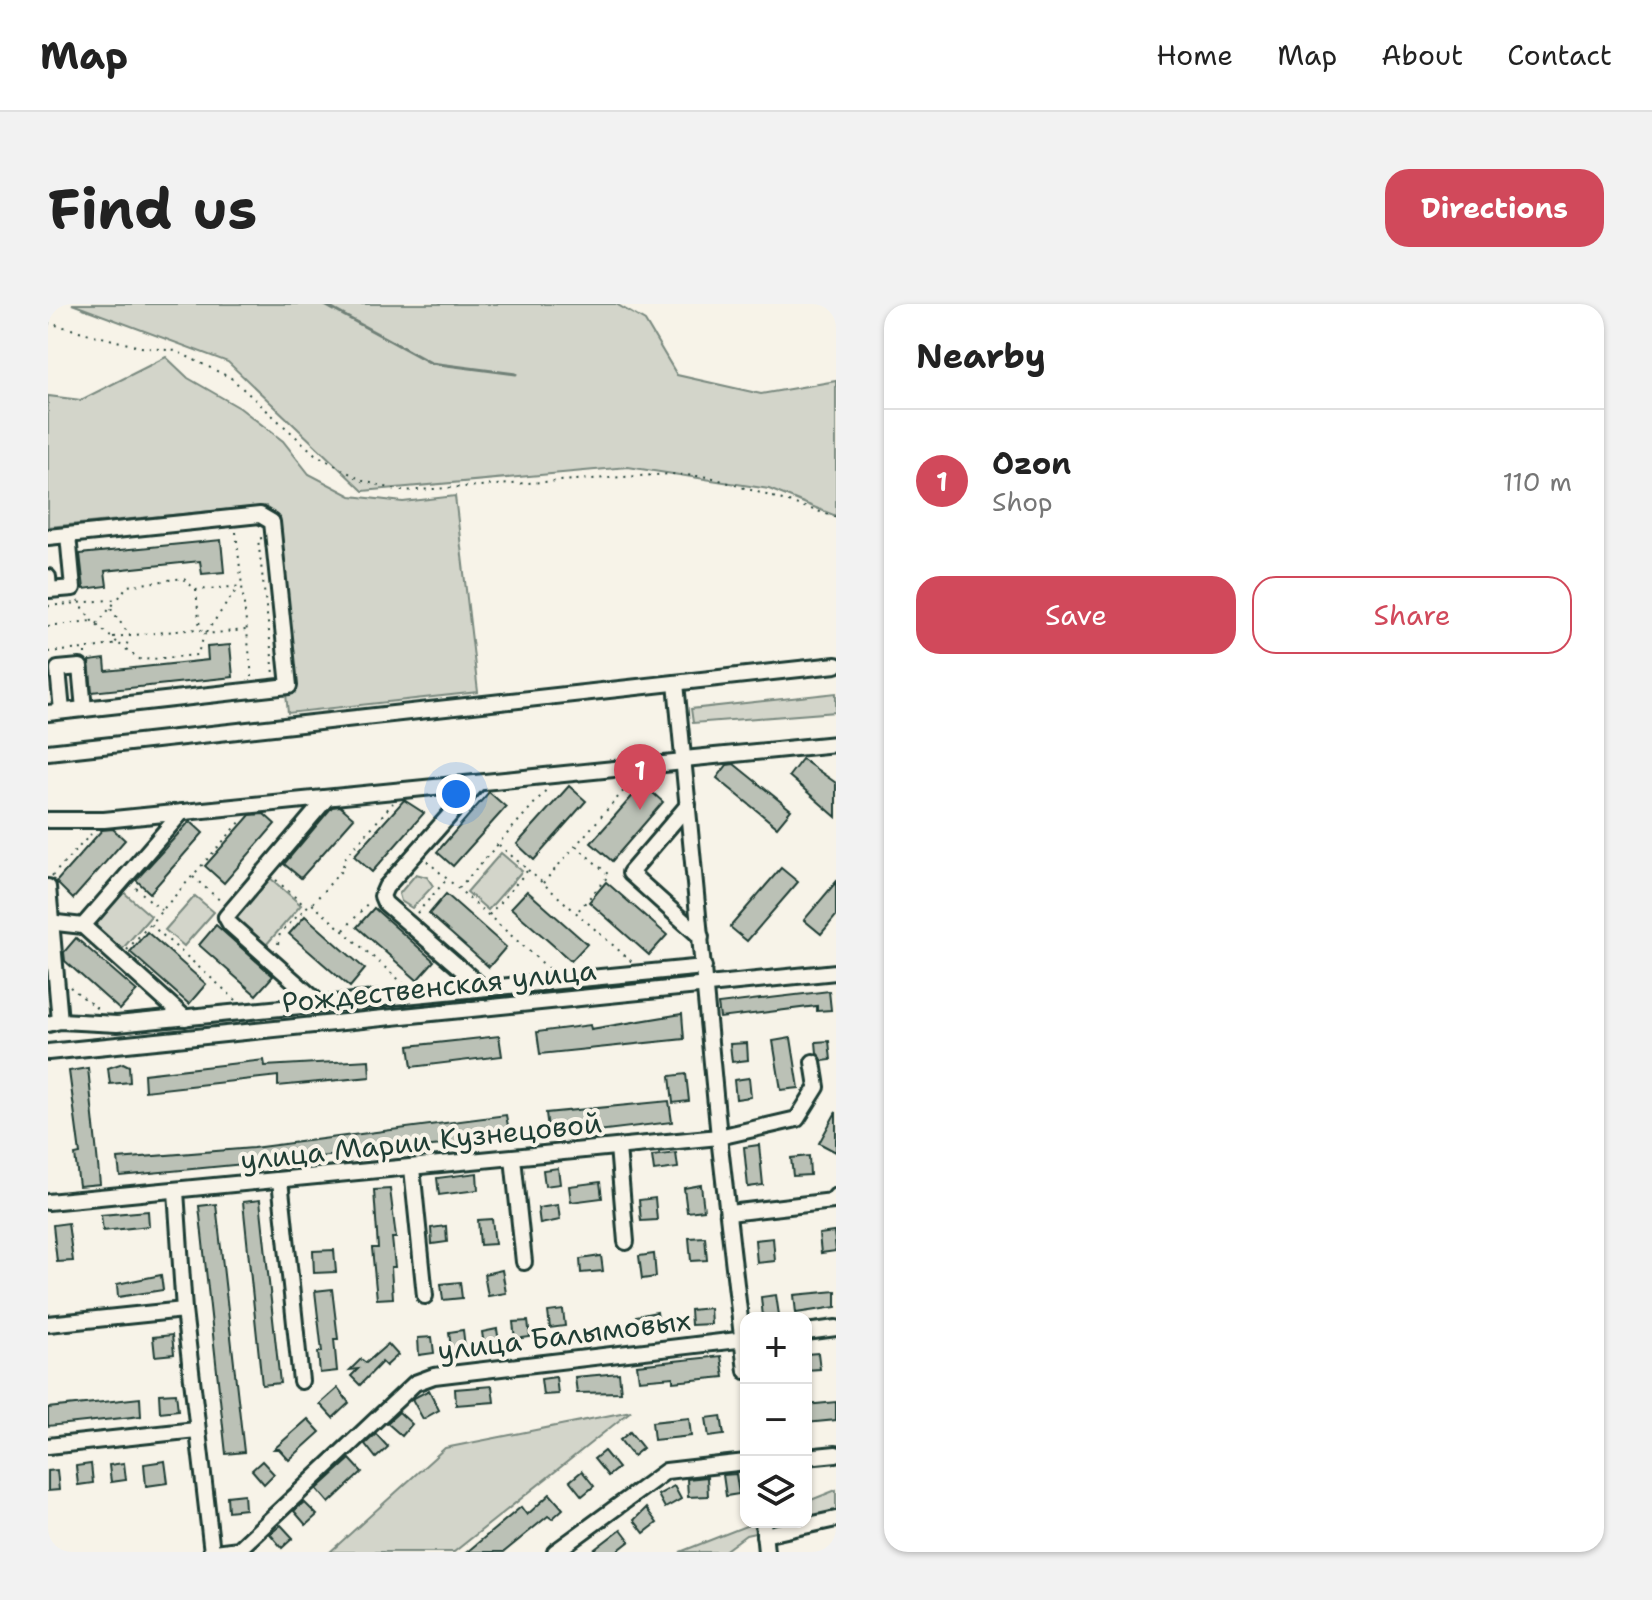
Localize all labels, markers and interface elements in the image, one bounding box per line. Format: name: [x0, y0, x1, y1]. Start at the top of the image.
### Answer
text: Map: [40, 30, 128, 81]
text: Home: [1156, 36, 1233, 74]
text: Map: [1277, 36, 1337, 74]
text: About: [1381, 36, 1463, 74]
text: Contact: [1507, 36, 1612, 74]
button: Directions: [1385, 169, 1604, 247]
text: Find us: [48, 171, 257, 246]
text: Nearby: [916, 333, 1046, 379]
text: Ozon: [992, 443, 1071, 484]
text: 1: [936, 464, 948, 499]
text: 110 m: [1502, 464, 1572, 499]
text: Shop: [992, 484, 1053, 519]
button: Save: [916, 576, 1236, 654]
button: Share: [1252, 576, 1572, 654]
pin: 1: [614, 744, 666, 810]
your location: [436, 774, 476, 814]
street label: Рождественская улица: [280, 951, 598, 1021]
street label: улица Марии Кузнецовой: [238, 1103, 604, 1179]
street label: улица Балымовых: [435, 1301, 693, 1369]
map controls: [740, 1312, 812, 1528]
button: +: [740, 1312, 812, 1384]
button: −: [740, 1384, 812, 1456]
button: layers: [740, 1456, 812, 1528]

